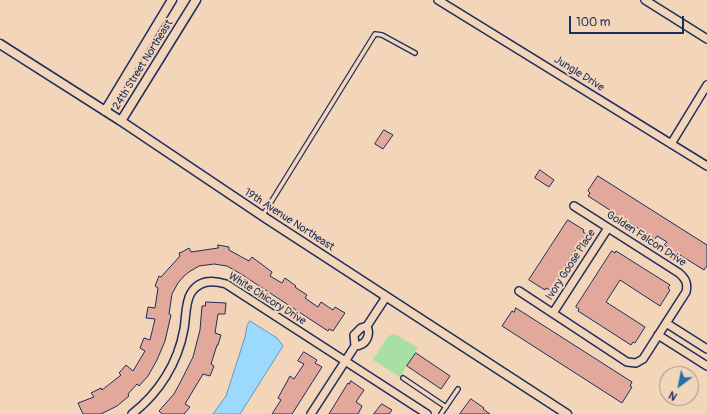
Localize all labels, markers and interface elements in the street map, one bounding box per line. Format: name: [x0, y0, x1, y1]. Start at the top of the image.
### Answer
scale bar: [571, 8, 686, 34]
text: 100 m: [576, 15, 610, 30]
street label: 24th Street Northeast: [110, 18, 176, 112]
street label: Jungle Drive: [552, 53, 606, 95]
street label: 19th Avenue Northeast: [241, 186, 337, 254]
street label: Golden Falcon Drive: [604, 208, 688, 270]
street label: Ivory Goose Place: [543, 227, 599, 303]
street label: White Chicory Drive: [226, 270, 308, 328]
north arrow: [659, 366, 699, 406]
text: N: [666, 388, 680, 403]

